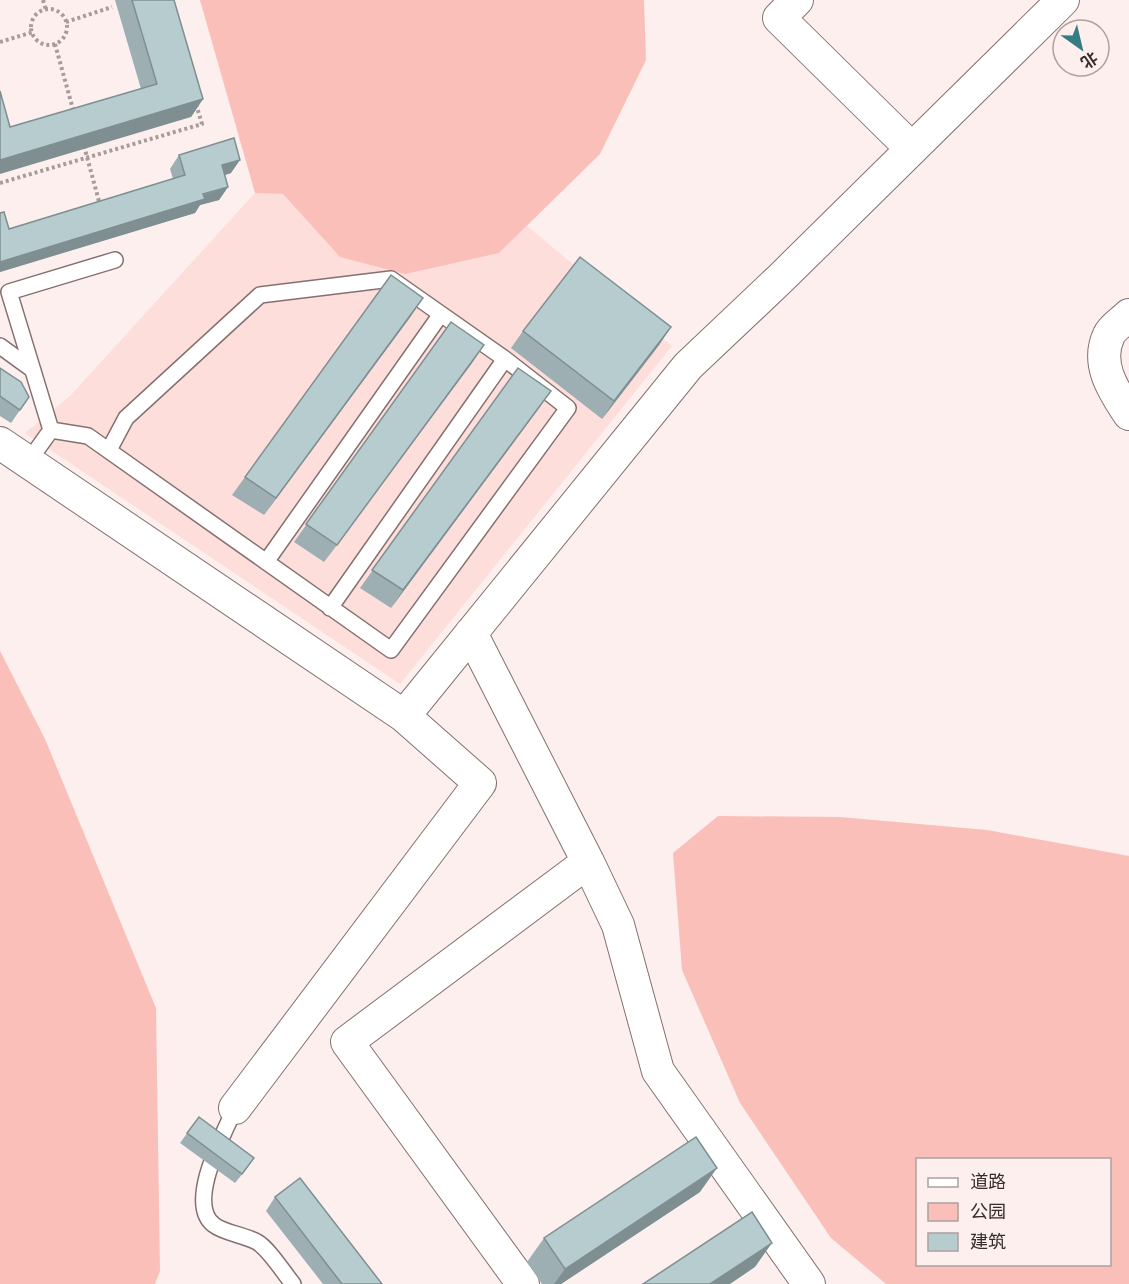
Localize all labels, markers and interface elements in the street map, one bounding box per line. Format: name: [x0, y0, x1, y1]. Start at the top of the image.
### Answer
north arrow: [1051, 18, 1111, 78]
text: 北: [1077, 47, 1102, 74]
legend: [916, 1158, 1111, 1266]
text: 道路: [970, 1169, 1006, 1193]
text: 公园: [970, 1199, 1006, 1223]
text: 建筑: [970, 1229, 1006, 1253]

